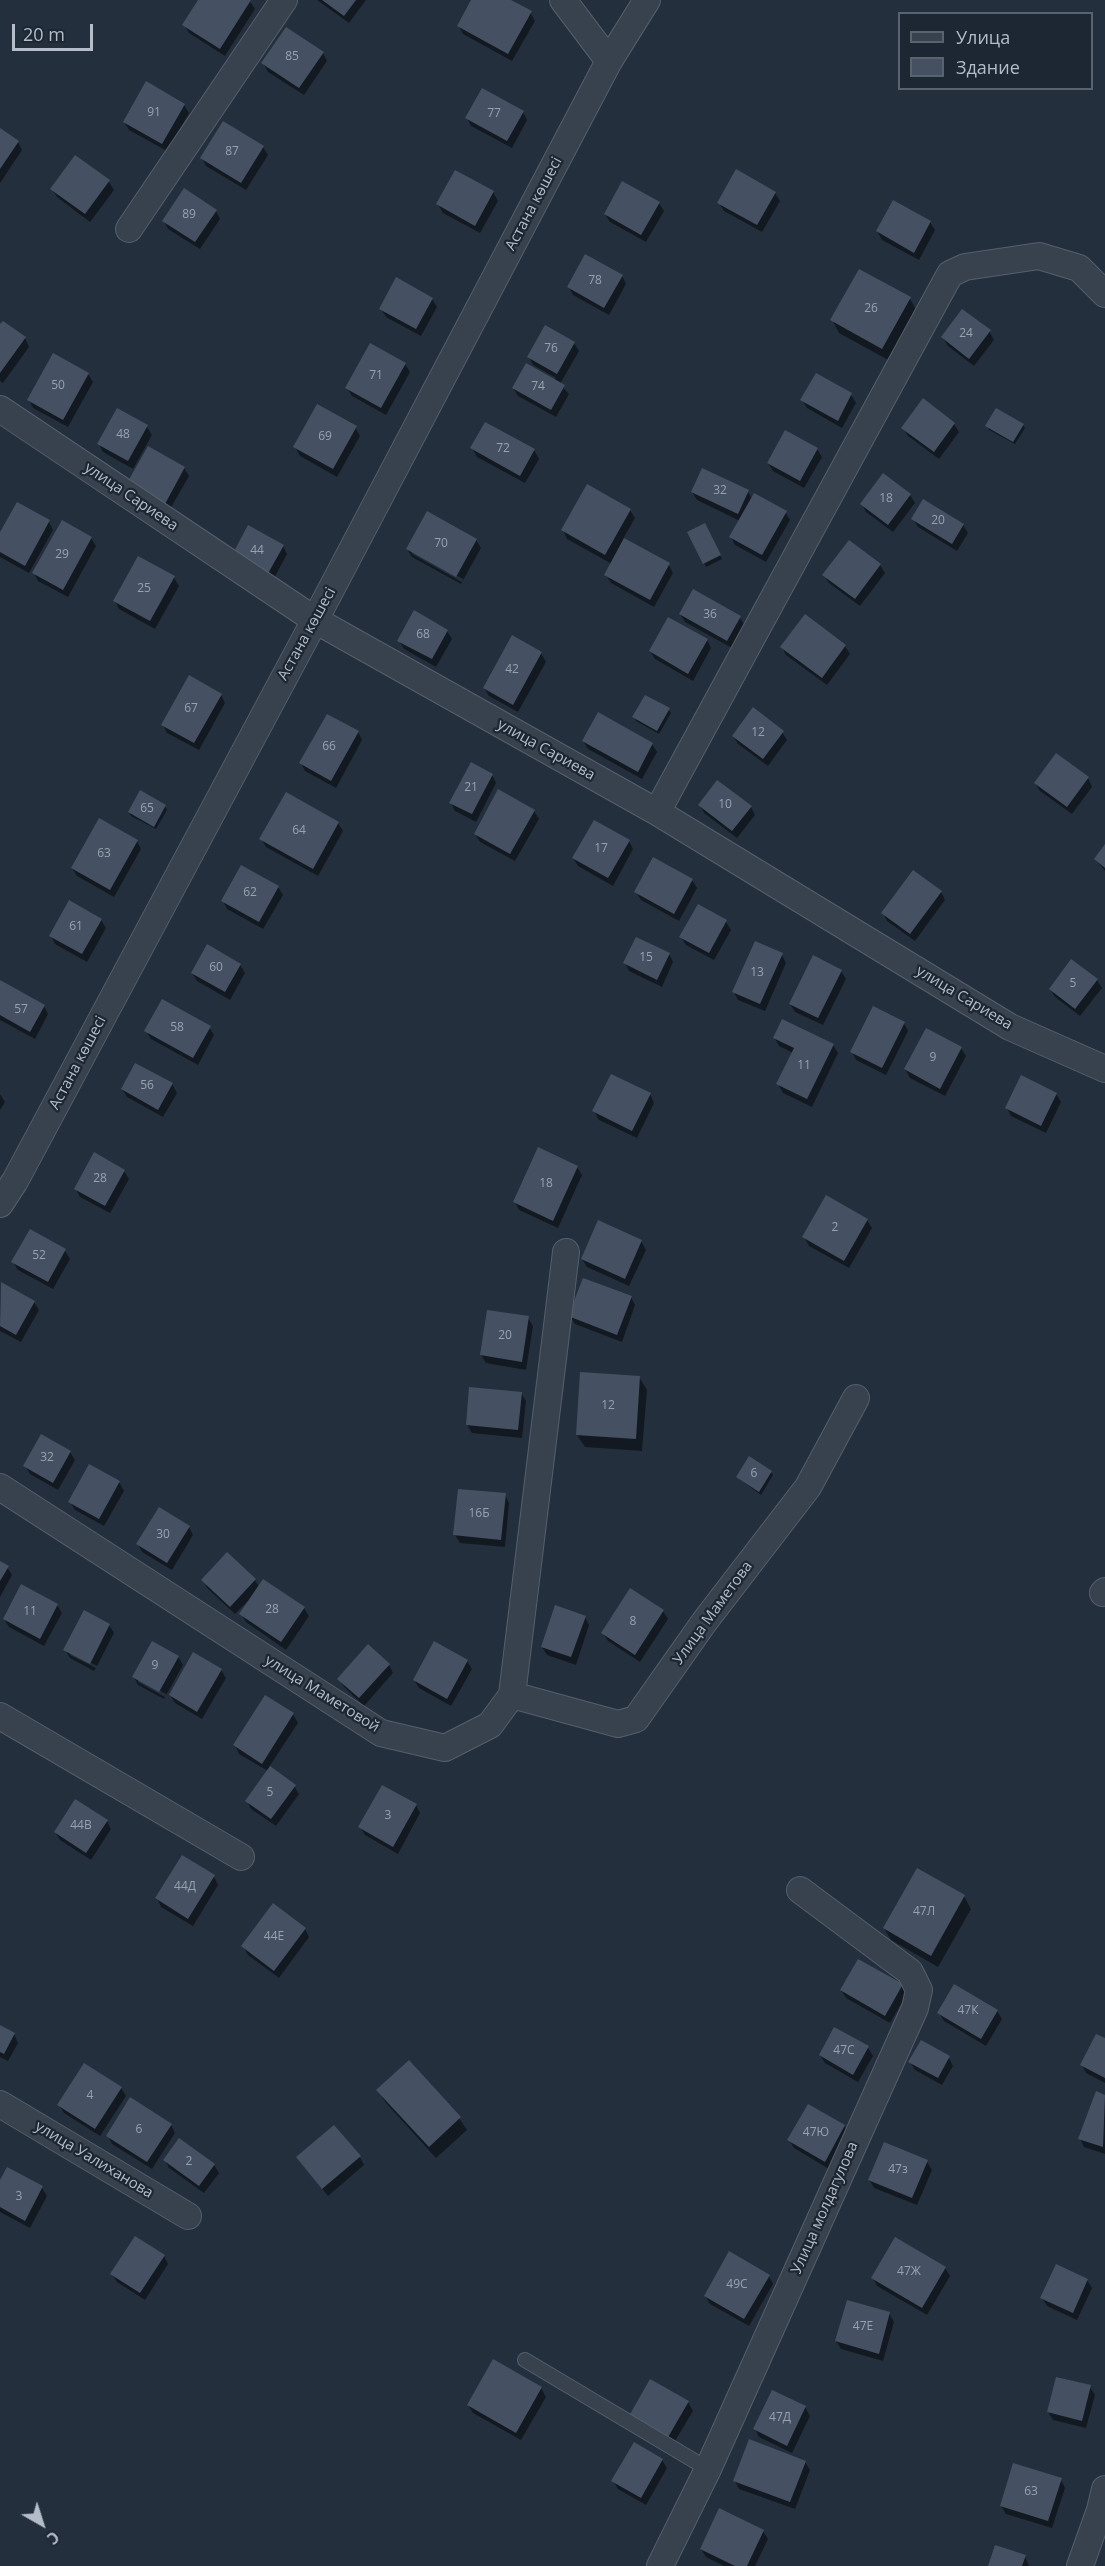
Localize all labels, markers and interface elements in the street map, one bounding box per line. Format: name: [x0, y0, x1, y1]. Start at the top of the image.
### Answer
scale bar: [15, 12, 96, 50]
legend: [898, 12, 1093, 90]
text: 20 m: [23, 22, 65, 46]
text: Улица: [956, 25, 1010, 49]
house number: 85: [285, 50, 299, 64]
text: Здание: [956, 55, 1020, 79]
house number: 91: [147, 106, 161, 120]
house number: 77: [487, 107, 501, 121]
house number: 87: [225, 145, 239, 159]
street label: Астана көшесі: [502, 154, 566, 254]
house number: 89: [182, 208, 196, 222]
house number: 78: [588, 274, 602, 288]
house number: 26: [864, 302, 878, 316]
house number: 24: [959, 327, 973, 341]
house number: 76: [544, 342, 558, 356]
house number: 71: [369, 369, 383, 383]
house number: 50: [51, 379, 65, 393]
house number: 74: [531, 380, 545, 394]
house number: 48: [116, 428, 130, 442]
house number: 69: [318, 430, 332, 444]
house number: 72: [496, 442, 510, 456]
street label: улица Сариева: [81, 459, 181, 535]
house number: 32: [713, 484, 727, 498]
house number: 18: [879, 492, 893, 506]
house number: 20: [931, 514, 945, 528]
house number: 70: [434, 537, 448, 551]
house number: 44: [250, 544, 264, 558]
house number: 29: [55, 548, 69, 562]
house number: 25: [137, 582, 151, 596]
street label: Астана көшесі: [274, 584, 340, 684]
house number: 36: [703, 608, 717, 622]
house number: 68: [416, 628, 430, 642]
house number: 42: [505, 663, 519, 677]
house number: 67: [184, 702, 198, 716]
street label: улица Сариева: [494, 716, 598, 784]
house number: 12: [751, 726, 765, 740]
house number: 66: [322, 740, 336, 754]
house number: 21: [464, 781, 478, 795]
house number: 10: [718, 798, 732, 812]
house number: 65: [140, 802, 154, 816]
house number: 64: [292, 824, 306, 838]
house number: 17: [594, 842, 608, 856]
house number: 63: [97, 847, 111, 861]
house number: 62: [243, 886, 257, 900]
house number: 61: [69, 920, 83, 934]
house number: 15: [639, 951, 653, 965]
house number: 60: [209, 961, 223, 975]
street label: улица Сариева: [913, 962, 1015, 1034]
house number: 13: [750, 966, 764, 980]
house number: 5: [1070, 977, 1076, 991]
house number: 57: [14, 1003, 28, 1017]
street label: Астана көшесі: [46, 1013, 110, 1113]
house number: 58: [170, 1021, 184, 1035]
house number: 9: [930, 1051, 936, 1065]
house number: 11: [797, 1059, 811, 1073]
house number: 56: [140, 1079, 154, 1093]
house number: 28: [93, 1172, 107, 1186]
house number: 18: [539, 1177, 553, 1191]
house number: 2: [832, 1221, 838, 1235]
house number: 52: [32, 1249, 46, 1263]
house number: 20: [498, 1329, 512, 1343]
house number: 12: [601, 1399, 615, 1413]
house number: 32: [40, 1451, 54, 1465]
house number: 6: [751, 1467, 757, 1481]
house number: 16Б: [468, 1507, 490, 1521]
house number: 30: [156, 1528, 170, 1542]
street label: Улица Маметова: [669, 1558, 757, 1668]
house number: 28: [265, 1603, 279, 1617]
house number: 11: [23, 1605, 37, 1619]
house number: 8: [630, 1615, 636, 1629]
street label: улица Маметовой: [261, 1651, 383, 1737]
house number: 9: [152, 1659, 158, 1673]
house number: 5: [267, 1786, 273, 1800]
house number: 3: [385, 1809, 391, 1823]
house number: 44В: [70, 1819, 92, 1833]
house number: 44Д: [174, 1880, 196, 1894]
house number: 47Л: [913, 1905, 935, 1919]
house number: 44Е: [264, 1930, 284, 1944]
house number: 47К: [957, 2004, 979, 2018]
house number: 47С: [833, 2044, 855, 2058]
house number: 4: [87, 2089, 93, 2103]
street label: улица Уалиханова: [32, 2118, 156, 2202]
house number: 6: [136, 2123, 142, 2137]
house number: 47Ю: [803, 2126, 829, 2140]
street label: Улица молдагулова: [788, 2139, 862, 2277]
house number: 2: [186, 2155, 192, 2169]
house number: 47з: [888, 2163, 908, 2177]
house number: 3: [16, 2190, 22, 2204]
house number: 47Ж: [897, 2265, 921, 2279]
house number: 49С: [726, 2278, 748, 2292]
house number: 47Е: [853, 2320, 873, 2334]
house number: 47Д: [769, 2411, 791, 2425]
house number: 63: [1024, 2485, 1038, 2499]
north arrow: [12, 2494, 72, 2554]
text: С: [42, 2526, 64, 2550]

